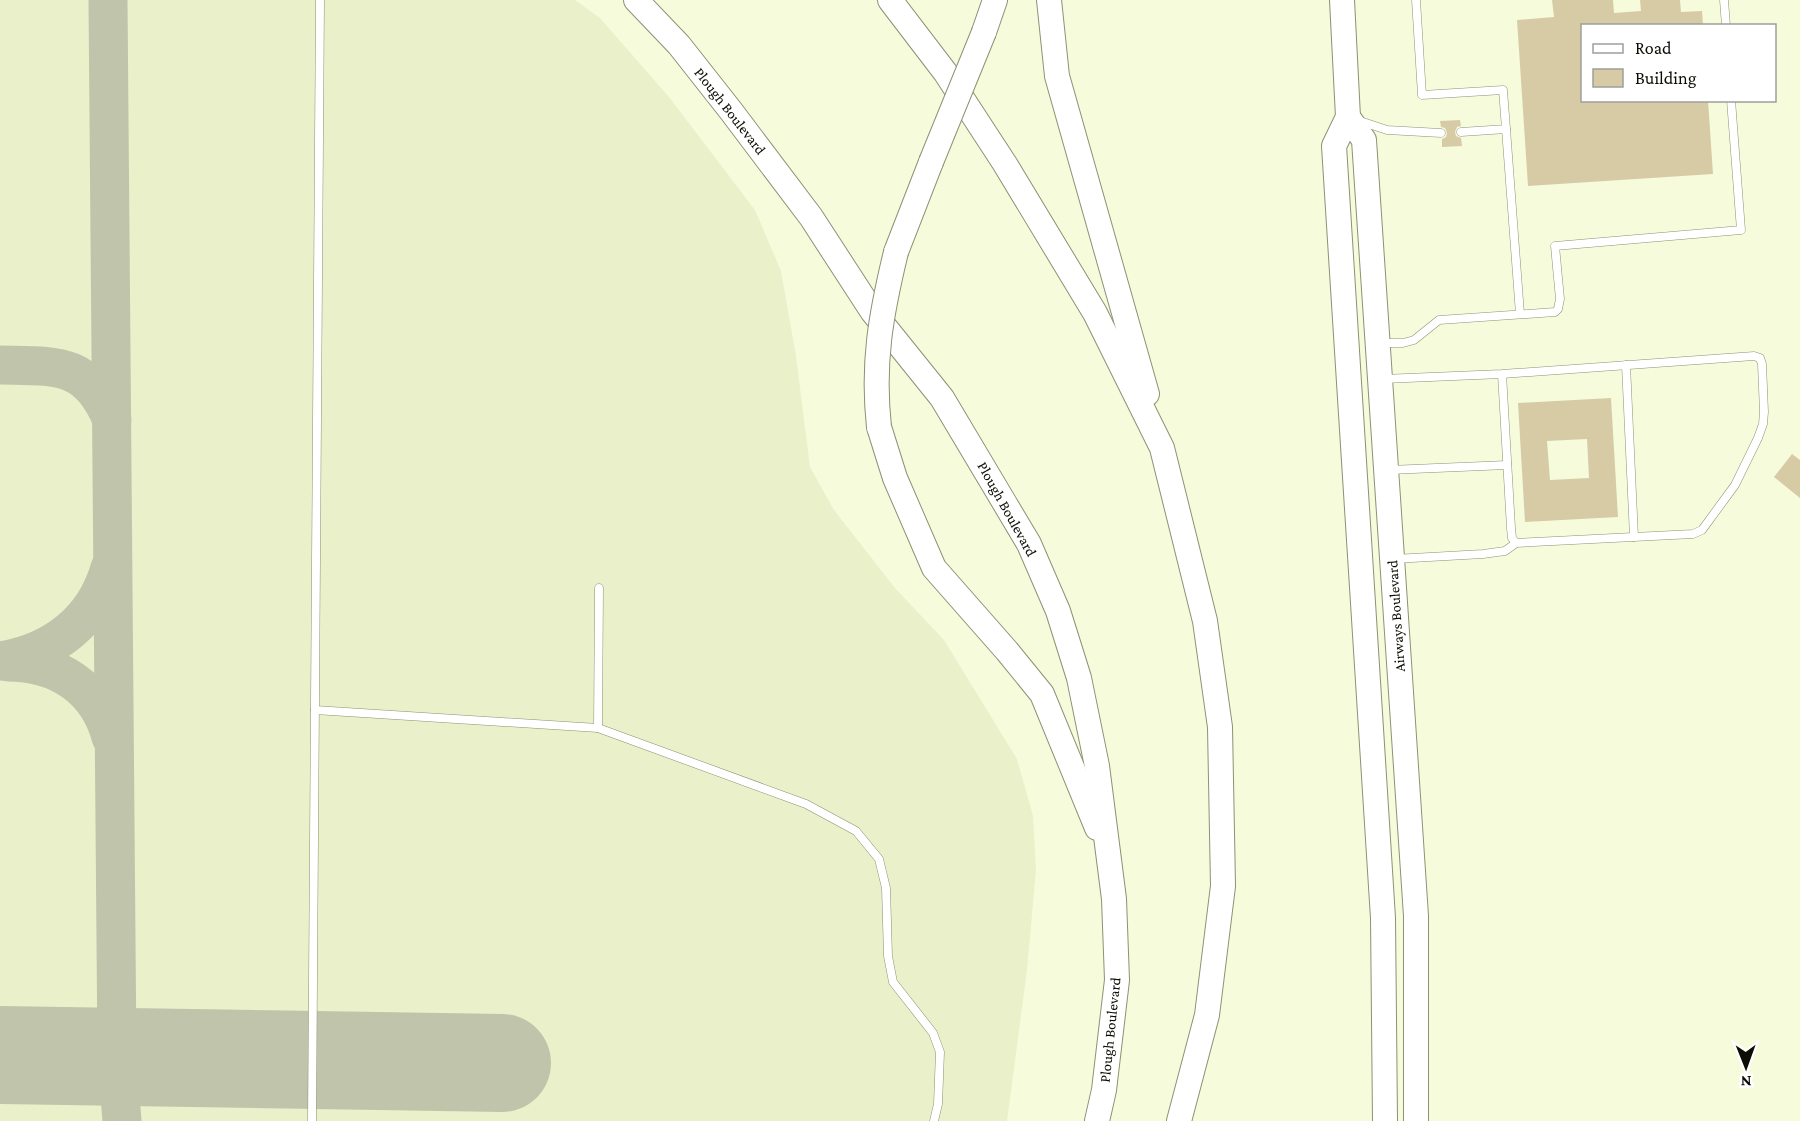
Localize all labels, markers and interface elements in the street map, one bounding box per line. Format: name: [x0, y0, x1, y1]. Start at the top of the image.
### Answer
legend: [1581, 24, 1776, 102]
text: Road: [1635, 38, 1672, 58]
street label: Plough Boulevard: [690, 64, 769, 158]
text: Building: [1635, 68, 1697, 88]
street label: Plough Boulevard: [973, 459, 1040, 560]
street label: Airways Boulevard: [1384, 559, 1409, 672]
street label: Plough Boulevard: [1097, 976, 1124, 1084]
north arrow: [1716, 1037, 1776, 1097]
text: N: [1741, 1073, 1752, 1090]

